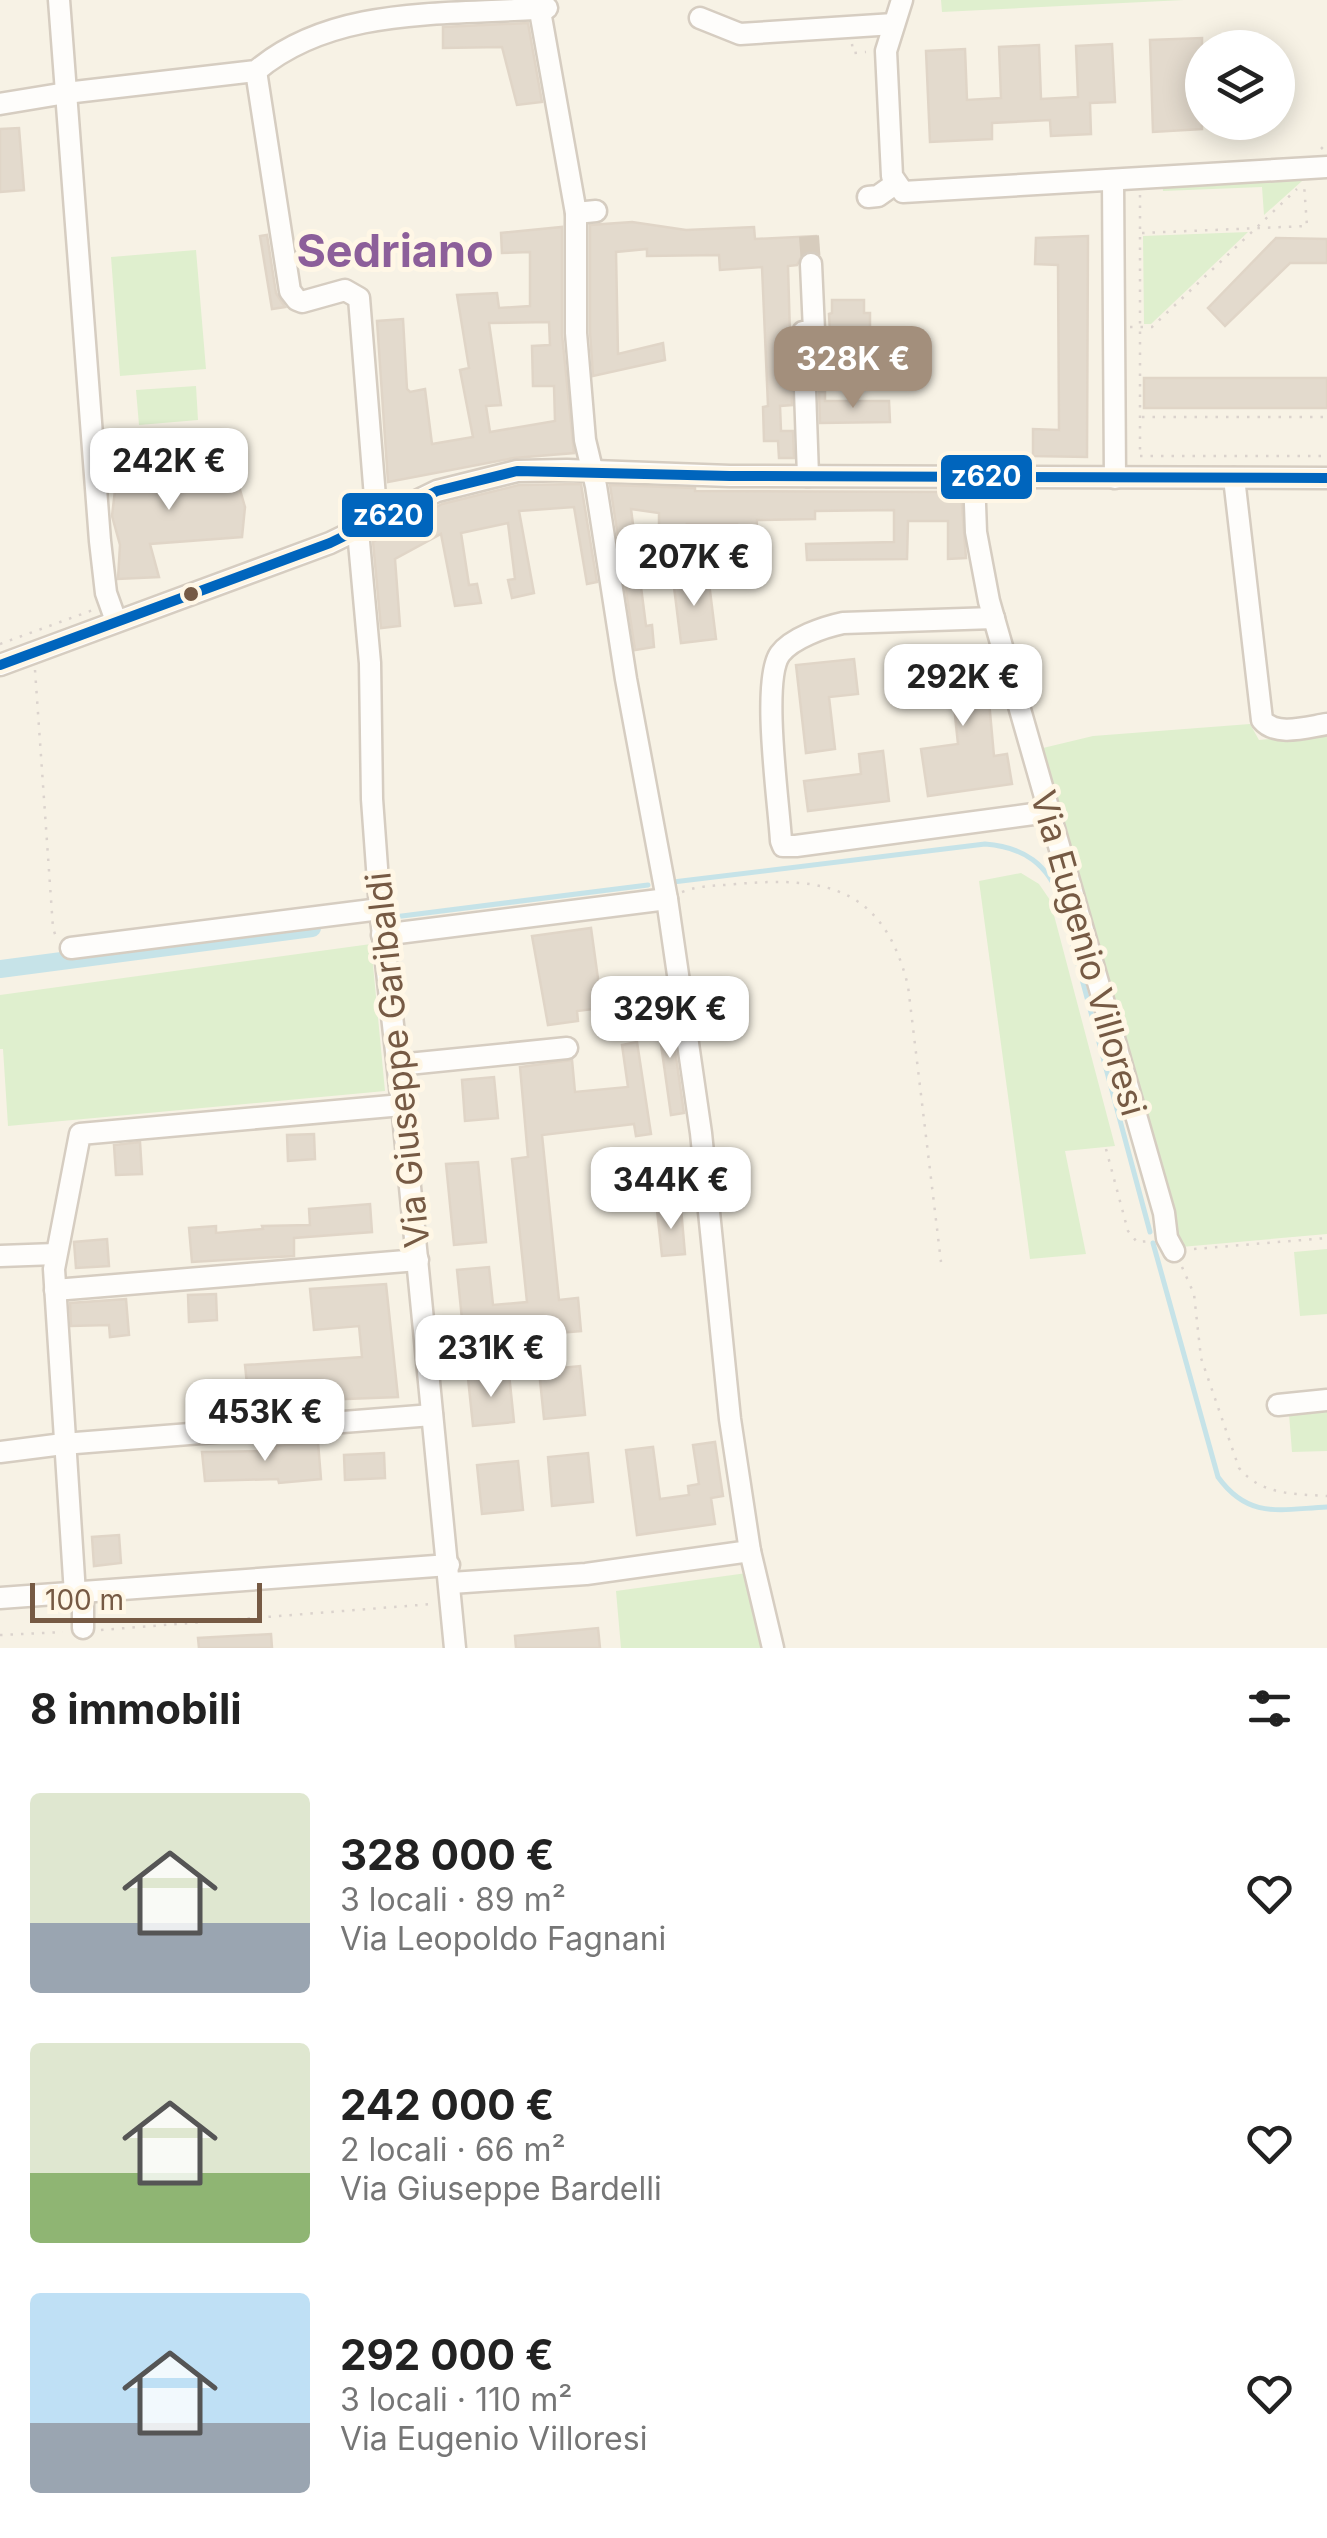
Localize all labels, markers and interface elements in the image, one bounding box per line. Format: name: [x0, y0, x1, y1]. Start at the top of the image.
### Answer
map controls: [1185, 30, 1295, 140]
button: layers: [1185, 30, 1295, 140]
district label: Sedriano: [296, 223, 494, 278]
pin: 328K €: [772, 326, 934, 411]
text: 328K €: [796, 339, 910, 378]
pin: 242K €: [88, 428, 250, 513]
text: 242K €: [112, 441, 226, 480]
line badge: z620: [939, 453, 1034, 501]
text: z620: [951, 459, 1021, 493]
line badge: z620: [340, 491, 435, 539]
text: z620: [353, 498, 423, 532]
pin: 207K €: [613, 524, 775, 609]
text: 207K €: [638, 537, 750, 576]
unlabelled marker: [181, 584, 201, 604]
pin: 292K €: [882, 644, 1044, 729]
text: 292K €: [906, 657, 1020, 696]
street label: Via Eugenio Villoresi: [1022, 786, 1156, 1120]
street label: Via Giuseppe Garibaldi: [356, 870, 438, 1250]
pin: 329K €: [589, 976, 751, 1061]
text: 329K €: [613, 989, 727, 1028]
pin: 344K €: [590, 1147, 752, 1232]
text: 344K €: [613, 1160, 729, 1199]
pin: 231K €: [410, 1315, 572, 1400]
text: 231K €: [437, 1328, 545, 1367]
pin: 453K €: [184, 1379, 346, 1464]
text: 453K €: [207, 1392, 323, 1431]
scale bar: [30, 1578, 262, 1622]
text: 100 m: [45, 1583, 124, 1617]
icon: filters: [1242, 1681, 1297, 1736]
text: 8 immobili: [30, 1683, 242, 1734]
text: 328 000 €: [340, 1829, 555, 1880]
icon: home: [110, 1833, 230, 1953]
icon: heart: [1242, 1866, 1297, 1921]
text: 3 locali · 89 m²: [340, 1880, 566, 1919]
text: Via Leopoldo Fagnani: [340, 1919, 666, 1958]
text: 242 000 €: [340, 2079, 554, 2130]
icon: home: [110, 2083, 230, 2203]
icon: heart: [1242, 2116, 1297, 2171]
text: 2 locali · 66 m²: [340, 2130, 566, 2169]
text: Via Giuseppe Bardelli: [340, 2169, 662, 2208]
text: 292 000 €: [340, 2329, 554, 2380]
icon: home: [110, 2333, 230, 2453]
icon: heart: [1242, 2366, 1297, 2421]
text: 3 locali · 110 m²: [340, 2380, 572, 2419]
text: Via Eugenio Villoresi: [340, 2419, 647, 2458]

